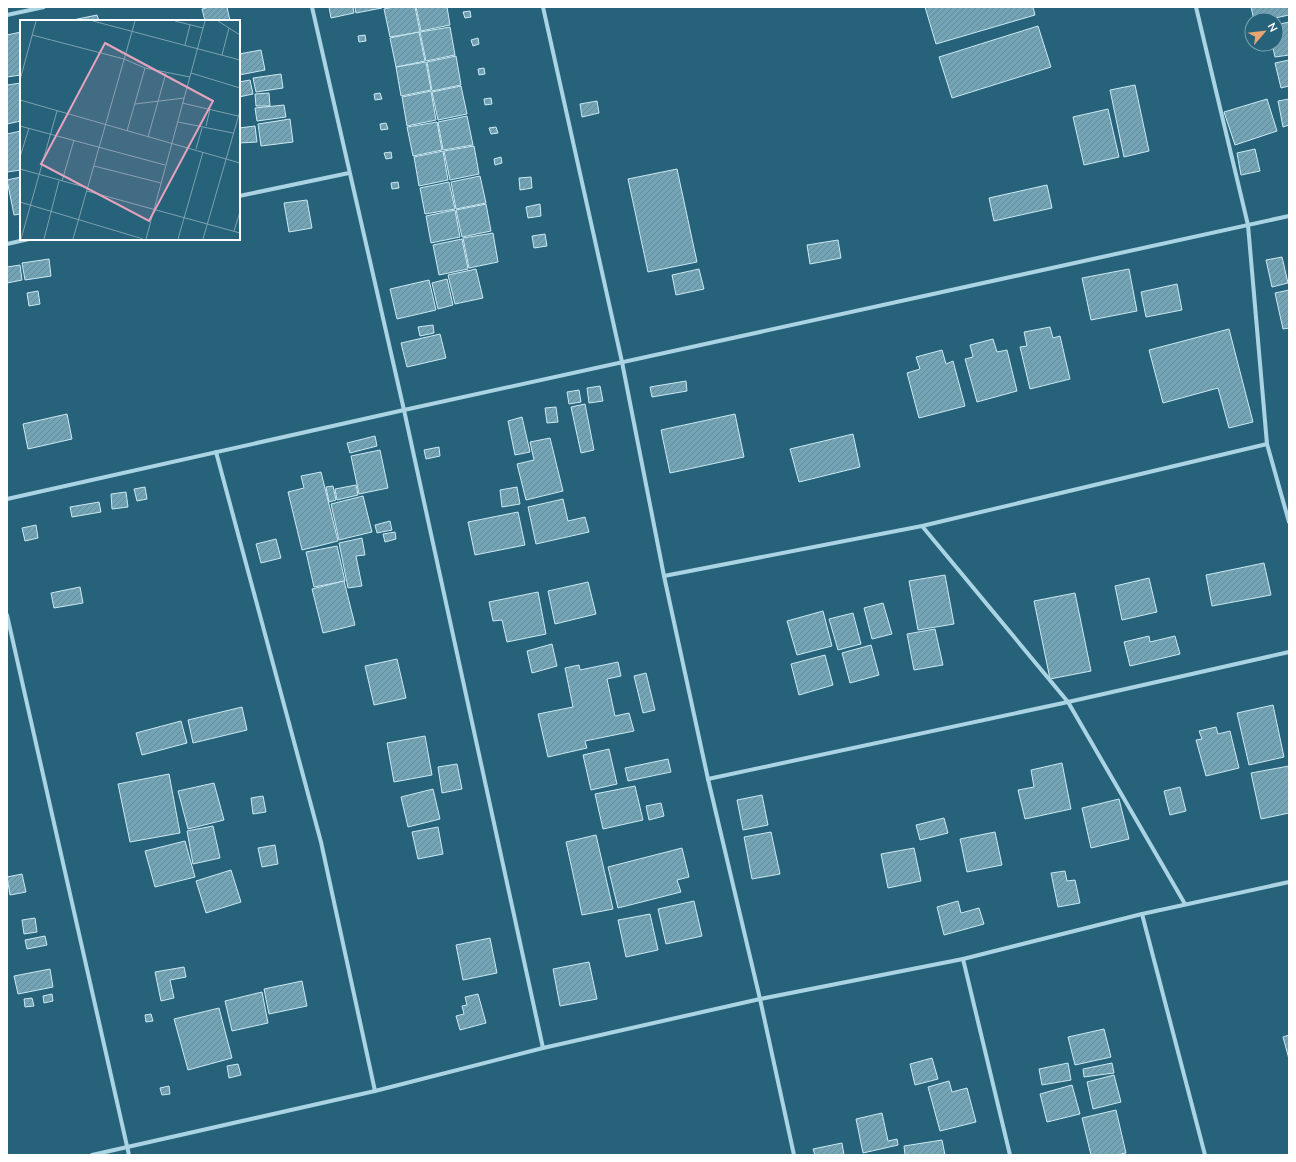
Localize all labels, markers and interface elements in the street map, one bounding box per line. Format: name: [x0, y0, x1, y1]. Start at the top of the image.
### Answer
north arrow: [1244, 12, 1284, 52]
inset map: [20, 20, 240, 240]
text: N: [1265, 20, 1281, 34]

